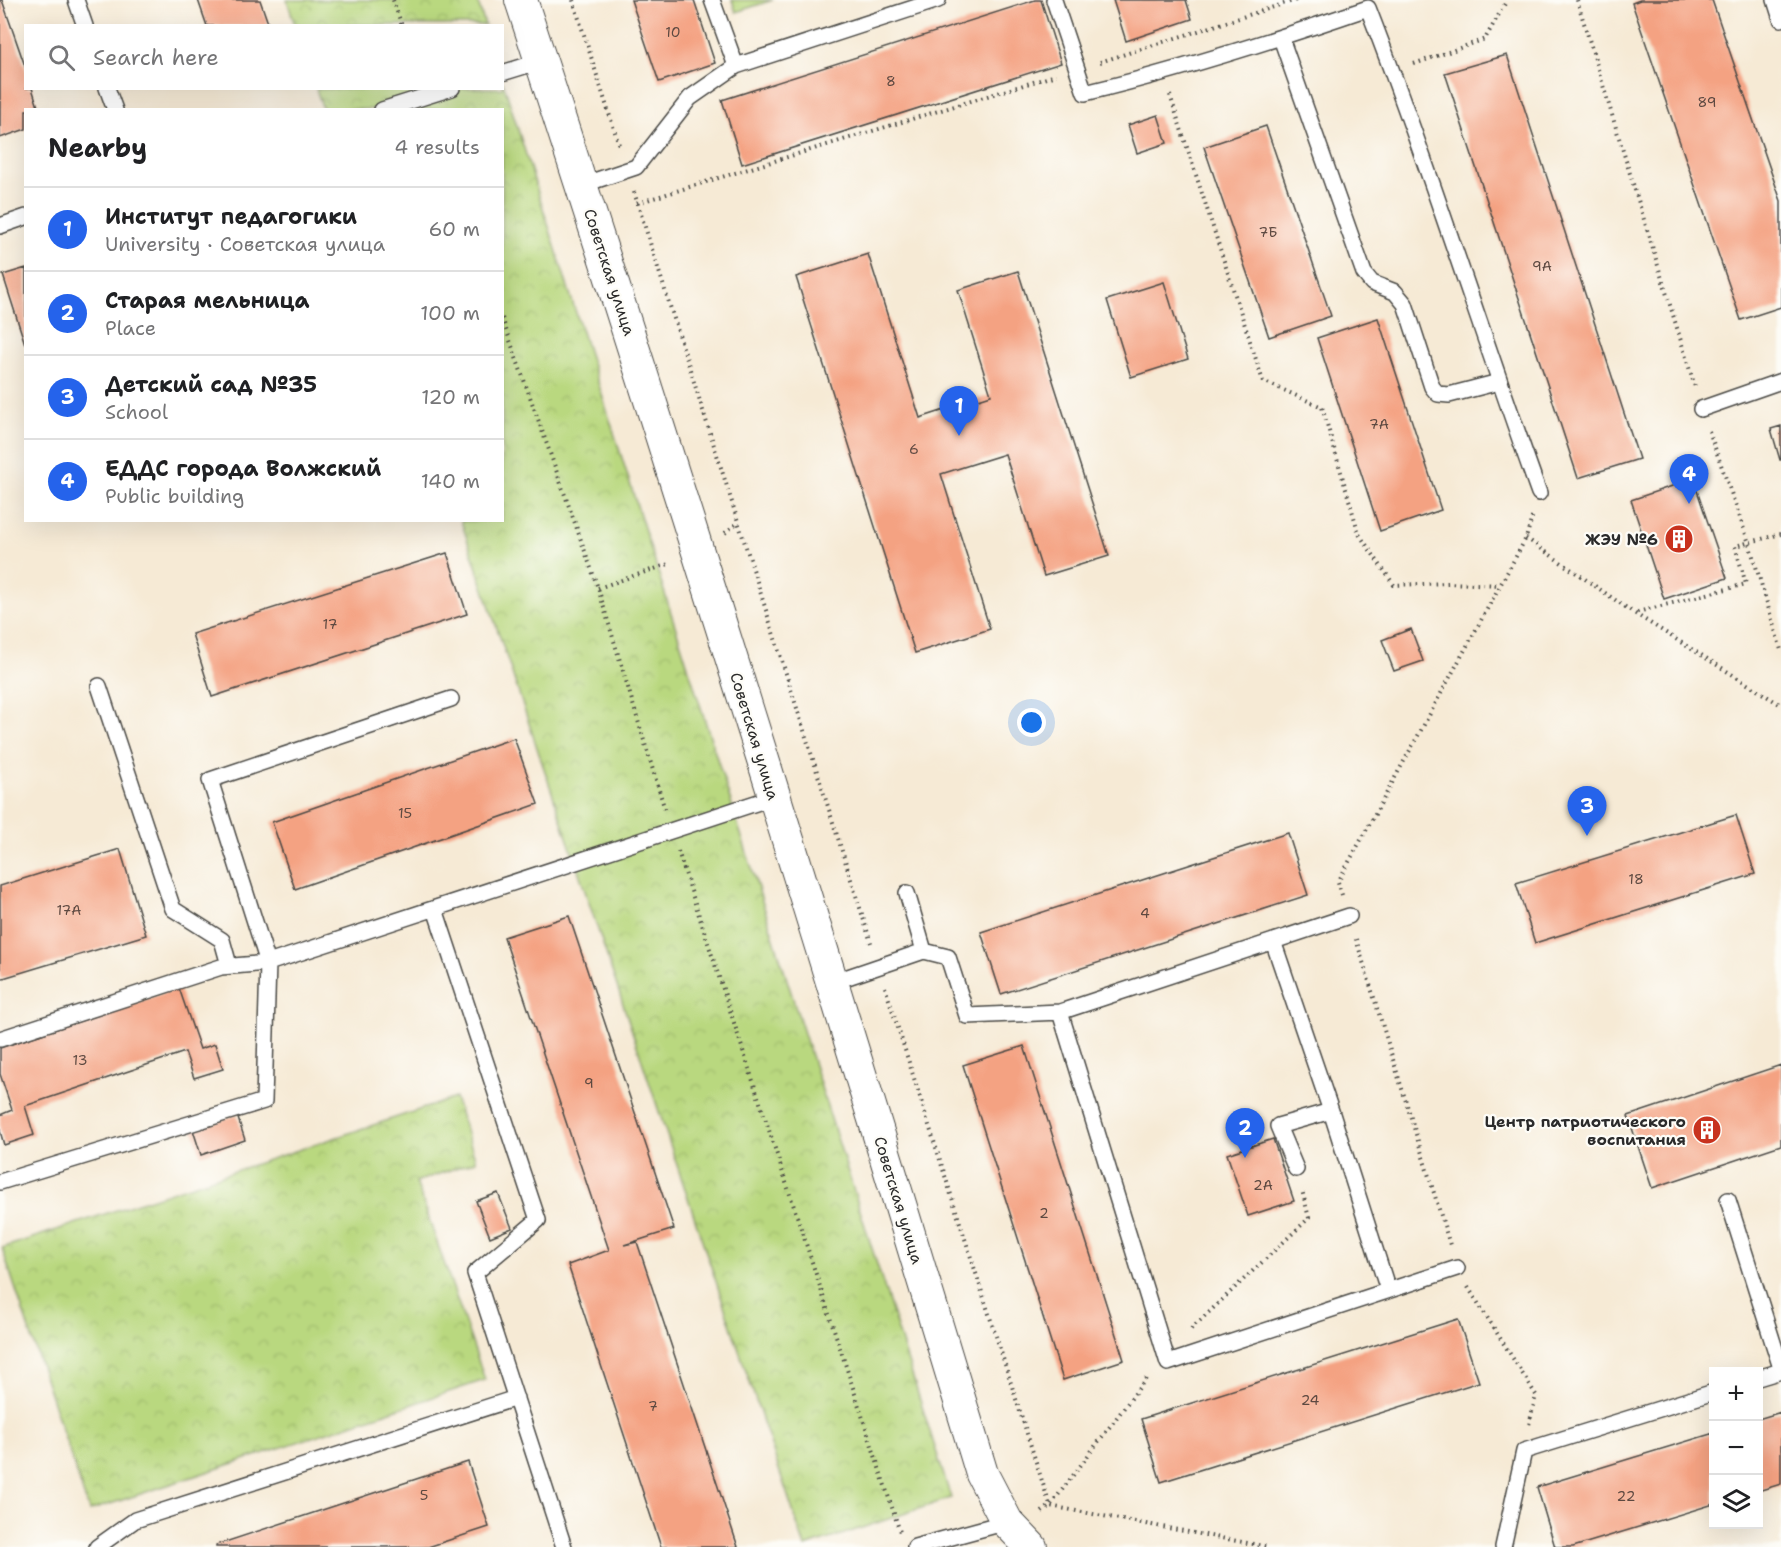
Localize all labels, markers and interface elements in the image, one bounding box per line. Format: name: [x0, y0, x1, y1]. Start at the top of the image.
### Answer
house number: 10: [665, 23, 681, 41]
search box: [24, 24, 504, 90]
icon: search: [45, 41, 78, 74]
text: Search here: [93, 43, 219, 72]
house number: 8: [886, 72, 896, 90]
house number: 89: [1698, 93, 1716, 111]
text: Nearby: [48, 130, 147, 165]
text: 4 results: [394, 134, 480, 160]
text: Институт педагогики: [105, 202, 357, 231]
street label: Советская улица: [579, 206, 640, 338]
text: 1: [63, 216, 72, 242]
text: 60 m: [428, 216, 480, 242]
house number: 7Б: [1258, 223, 1278, 241]
text: University · Советская улица: [105, 231, 385, 257]
house number: 9А: [1532, 257, 1552, 275]
text: Старая мельница: [105, 286, 309, 315]
text: 2: [61, 300, 75, 326]
text: 100 m: [420, 300, 480, 326]
text: Place: [105, 315, 156, 341]
text: Детский сад №35: [105, 370, 317, 399]
text: 3: [61, 384, 75, 410]
text: 120 m: [421, 384, 480, 410]
pin: 1: [940, 386, 978, 436]
text: School: [105, 399, 168, 425]
house number: 7А: [1369, 415, 1389, 433]
house number: 6: [909, 440, 919, 458]
text: ЕДДС города Волжский: [105, 454, 381, 483]
pin: 4: [1670, 454, 1708, 504]
text: 4: [61, 468, 75, 494]
text: 140 m: [421, 468, 480, 494]
text: Public building: [105, 483, 244, 509]
building icon: ЖЭУ №6: [1663, 523, 1695, 555]
place label: ЖЭУ №6: [1585, 529, 1658, 550]
house number: 17: [323, 615, 337, 633]
street label: Советская улица: [725, 670, 784, 803]
your location: [1017, 708, 1046, 737]
pin: 3: [1568, 786, 1606, 836]
house number: 15: [398, 804, 412, 822]
house number: 18: [1628, 870, 1644, 888]
house number: 17А: [56, 901, 82, 919]
house number: 4: [1140, 904, 1150, 922]
house number: 13: [73, 1051, 87, 1069]
house number: 9: [584, 1074, 594, 1092]
pin: 2: [1226, 1108, 1264, 1158]
place label: Центр патриотического воспитания: [1484, 1111, 1686, 1150]
building icon: Центр патриотического воспитания: [1691, 1114, 1723, 1146]
street label: Советская улица: [869, 1134, 928, 1267]
house number: 2А: [1253, 1176, 1273, 1194]
house number: 2: [1039, 1204, 1049, 1222]
map controls: [1709, 1367, 1763, 1529]
button: +: [1709, 1367, 1763, 1421]
house number: 24: [1301, 1391, 1320, 1409]
house number: 7: [648, 1397, 658, 1415]
button: −: [1709, 1421, 1763, 1475]
button: layers: [1709, 1475, 1763, 1529]
house number: 5: [420, 1486, 428, 1504]
house number: 22: [1617, 1487, 1635, 1505]

